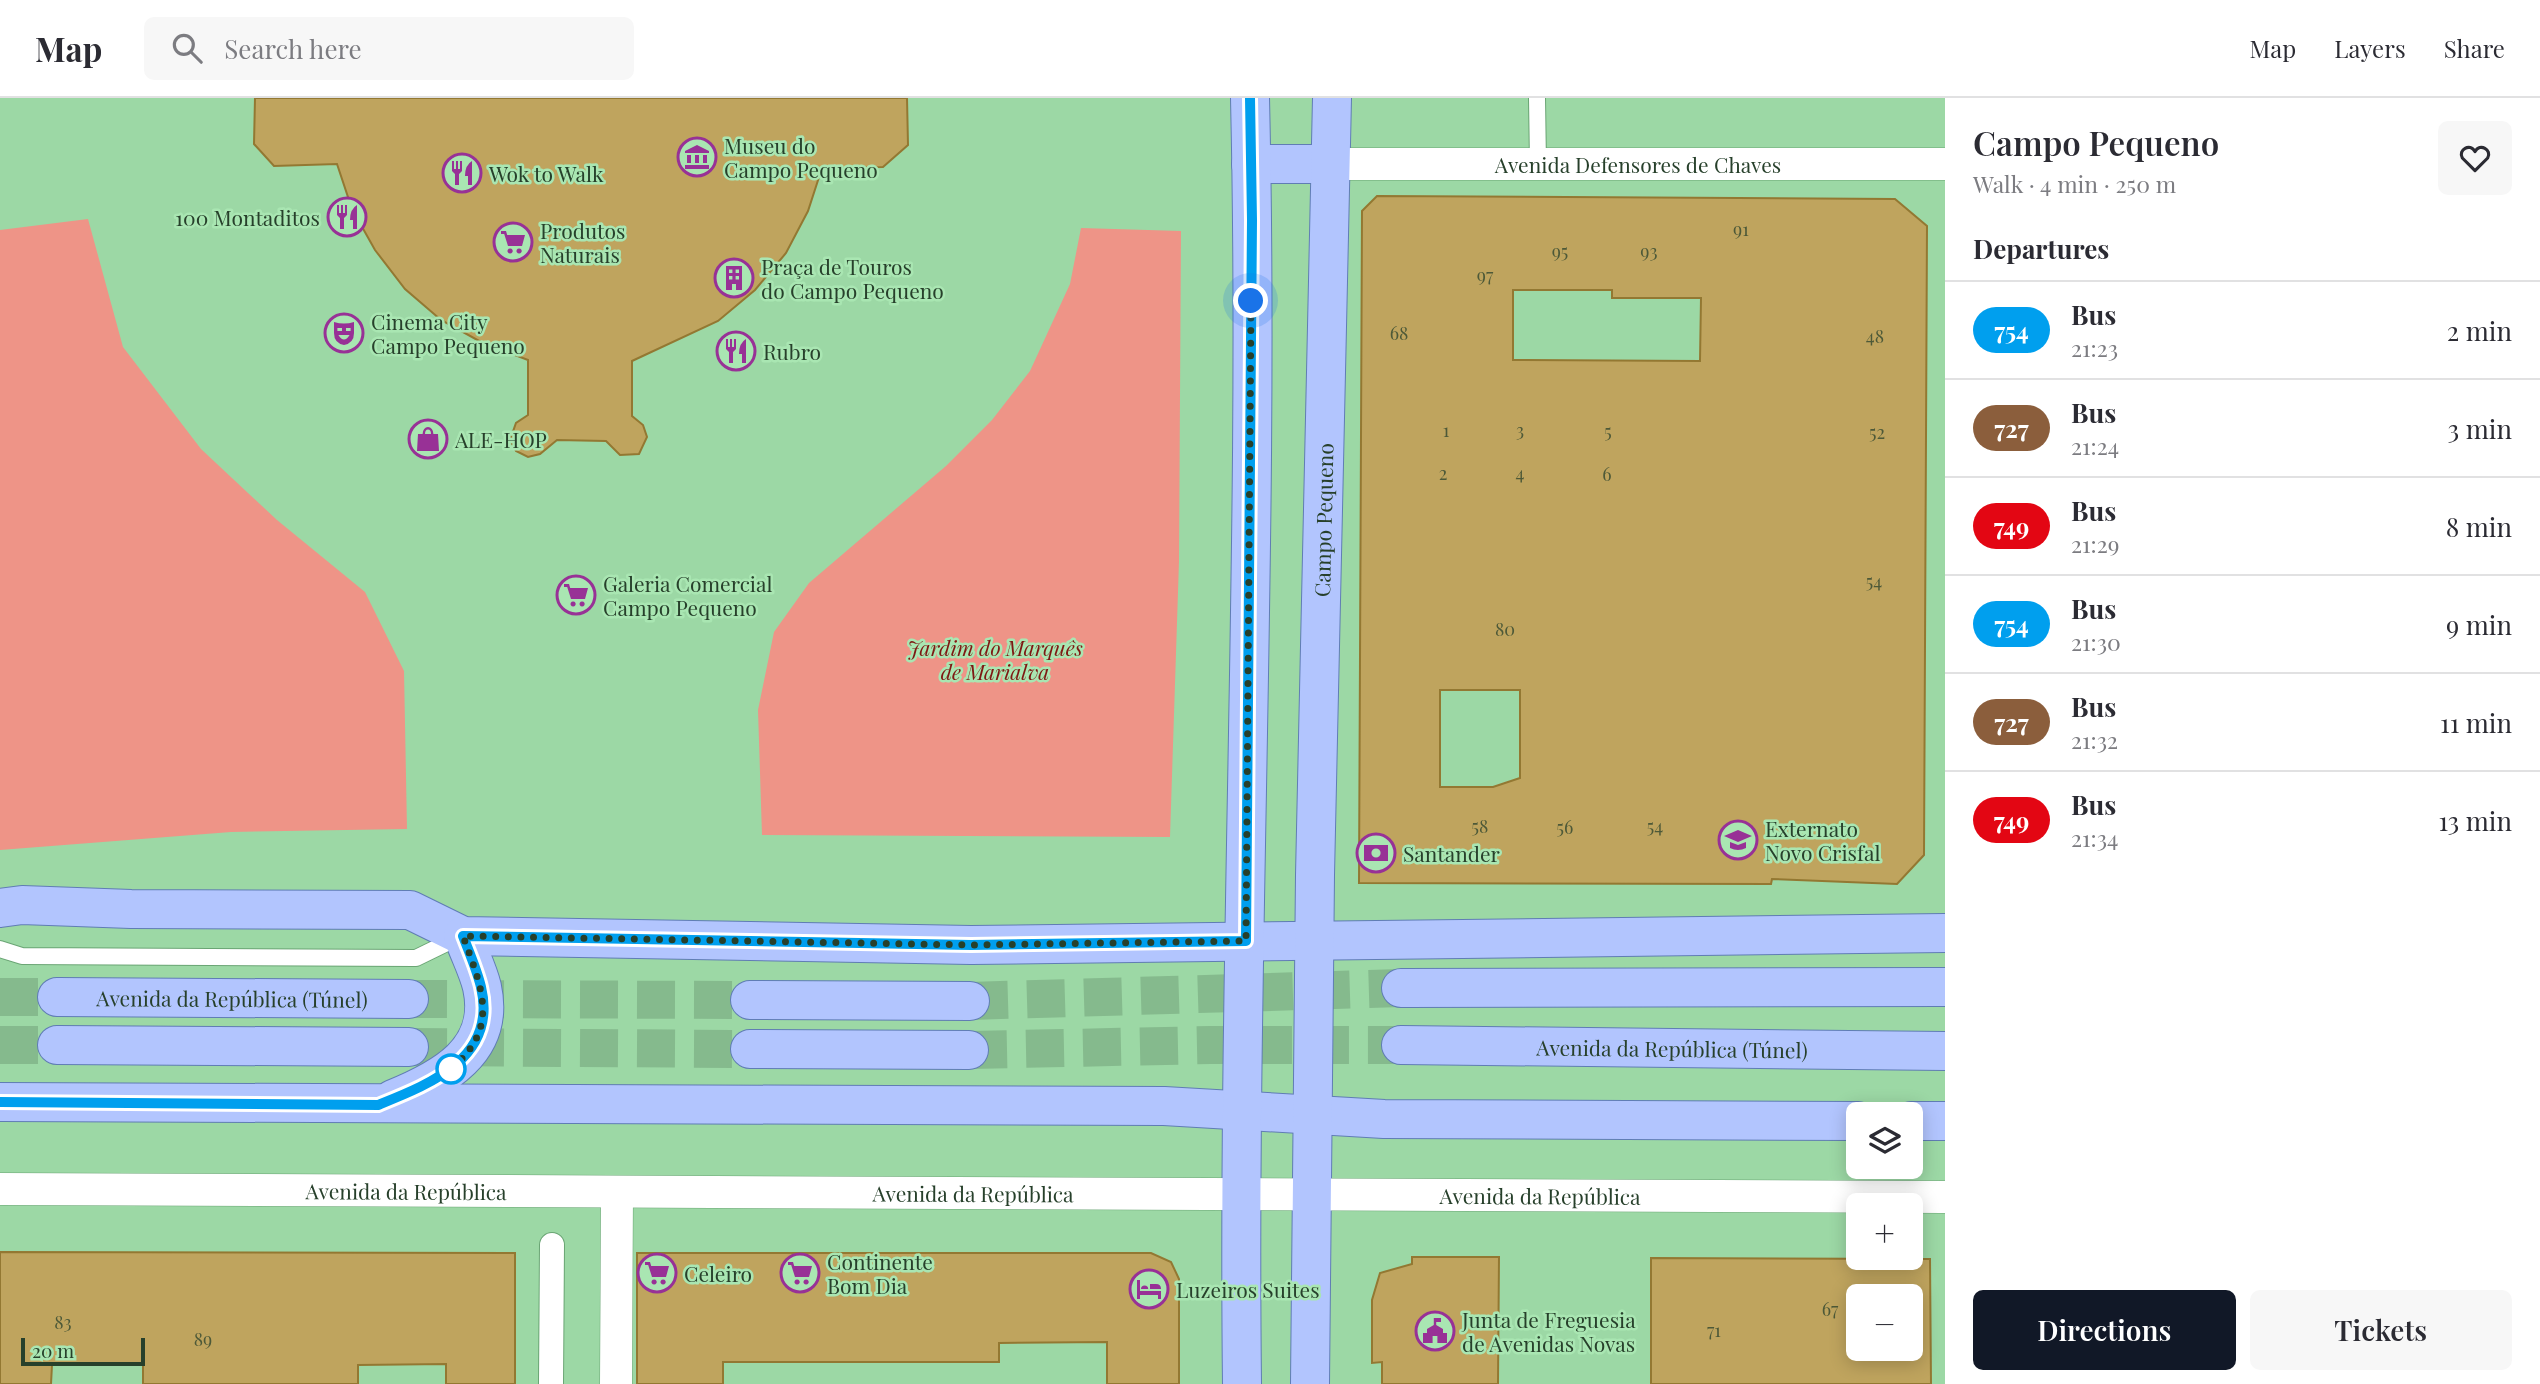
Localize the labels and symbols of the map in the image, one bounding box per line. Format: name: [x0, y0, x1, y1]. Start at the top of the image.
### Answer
place label: Museu do Campo Pequeno: [724, 131, 878, 183]
museum icon: Museu do Campo Pequeno: [676, 136, 718, 178]
street label: Avenida Defensores de Chaves: [1494, 150, 1781, 178]
restaurant icon: Wok to Walk: [441, 152, 483, 194]
place label: Wok to Walk: [488, 159, 604, 187]
restaurant icon: 100 Montaditos: [326, 196, 368, 238]
place label: 100 Montaditos: [175, 203, 320, 231]
place label: Produtos Naturais: [540, 216, 625, 268]
house number: 91: [1733, 217, 1749, 241]
supermarket icon: Produtos Naturais: [492, 221, 534, 263]
house number: 95: [1552, 239, 1568, 263]
house number: 93: [1640, 239, 1658, 263]
place label: Praça de Touros do Campo Pequeno: [761, 252, 944, 304]
building icon: Praça de Touros do Campo Pequeno: [713, 257, 755, 299]
house number: 97: [1477, 263, 1494, 287]
your location: [1233, 283, 1268, 318]
place label: Cinema City Campo Pequeno: [371, 307, 525, 359]
theatre icon: Cinema City Campo Pequeno: [323, 312, 365, 354]
house number: 68: [1390, 321, 1408, 345]
house number: 48: [1866, 324, 1884, 348]
restaurant icon: Rubro: [715, 330, 757, 372]
place label: Rubro: [763, 337, 821, 365]
shop icon: ALE-HOP: [407, 418, 449, 460]
house number: 1: [1443, 418, 1450, 442]
house number: 3: [1516, 418, 1524, 442]
house number: 5: [1604, 419, 1612, 443]
house number: 52: [1869, 420, 1885, 444]
place label: ALE-HOP: [454, 425, 547, 453]
street label: Campo Pequeno: [1307, 443, 1338, 597]
house number: 2: [1439, 461, 1447, 485]
house number: 4: [1516, 461, 1525, 485]
house number: 6: [1602, 462, 1612, 486]
place label: Galeria Comercial Campo Pequeno: [603, 569, 772, 621]
house number: 54: [1866, 569, 1882, 593]
supermarket icon: Galeria Comercial Campo Pequeno: [555, 574, 597, 616]
house number: 80: [1495, 617, 1515, 641]
park label: Jardim do Marquês de Marialva: [907, 633, 1083, 685]
house number: 58: [1472, 814, 1488, 838]
house number: 54: [1647, 814, 1663, 838]
place label: Externato Novo Crisfal: [1765, 814, 1880, 866]
house number: 56: [1557, 815, 1573, 839]
school or university icon: Externato Novo Crisfal: [1717, 819, 1759, 861]
bank icon: Santander: [1355, 832, 1397, 874]
place label: Santander: [1403, 839, 1501, 867]
street label: Avenida da República (Túnel): [95, 983, 368, 1013]
street label: Avenida da República (Túnel): [1535, 1032, 1808, 1063]
unlabelled marker: [436, 1054, 466, 1084]
street label: Avenida da República: [304, 1176, 507, 1205]
street label: Avenida da República: [871, 1179, 1074, 1207]
street label: Avenida da República: [1438, 1181, 1641, 1210]
place label: Continente Bom Dia: [827, 1247, 933, 1299]
supermarket icon: Celeiro: [636, 1252, 678, 1294]
supermarket icon: Continente Bom Dia: [779, 1252, 821, 1294]
place label: Celeiro: [684, 1259, 752, 1287]
hotel icon: Luzeiros Suites: [1128, 1268, 1170, 1310]
place label: Luzeiros Suites: [1176, 1275, 1320, 1303]
house number: 67: [1822, 1297, 1839, 1321]
place label: Junta de Freguesia de Avenidas Novas: [1461, 1305, 1636, 1357]
house number: 83: [54, 1310, 72, 1334]
public building icon: Junta de Freguesia de Avenidas Novas: [1414, 1310, 1456, 1352]
house number: 71: [1707, 1318, 1721, 1342]
house number: 89: [194, 1327, 212, 1351]
scale bar: [21, 1335, 145, 1367]

